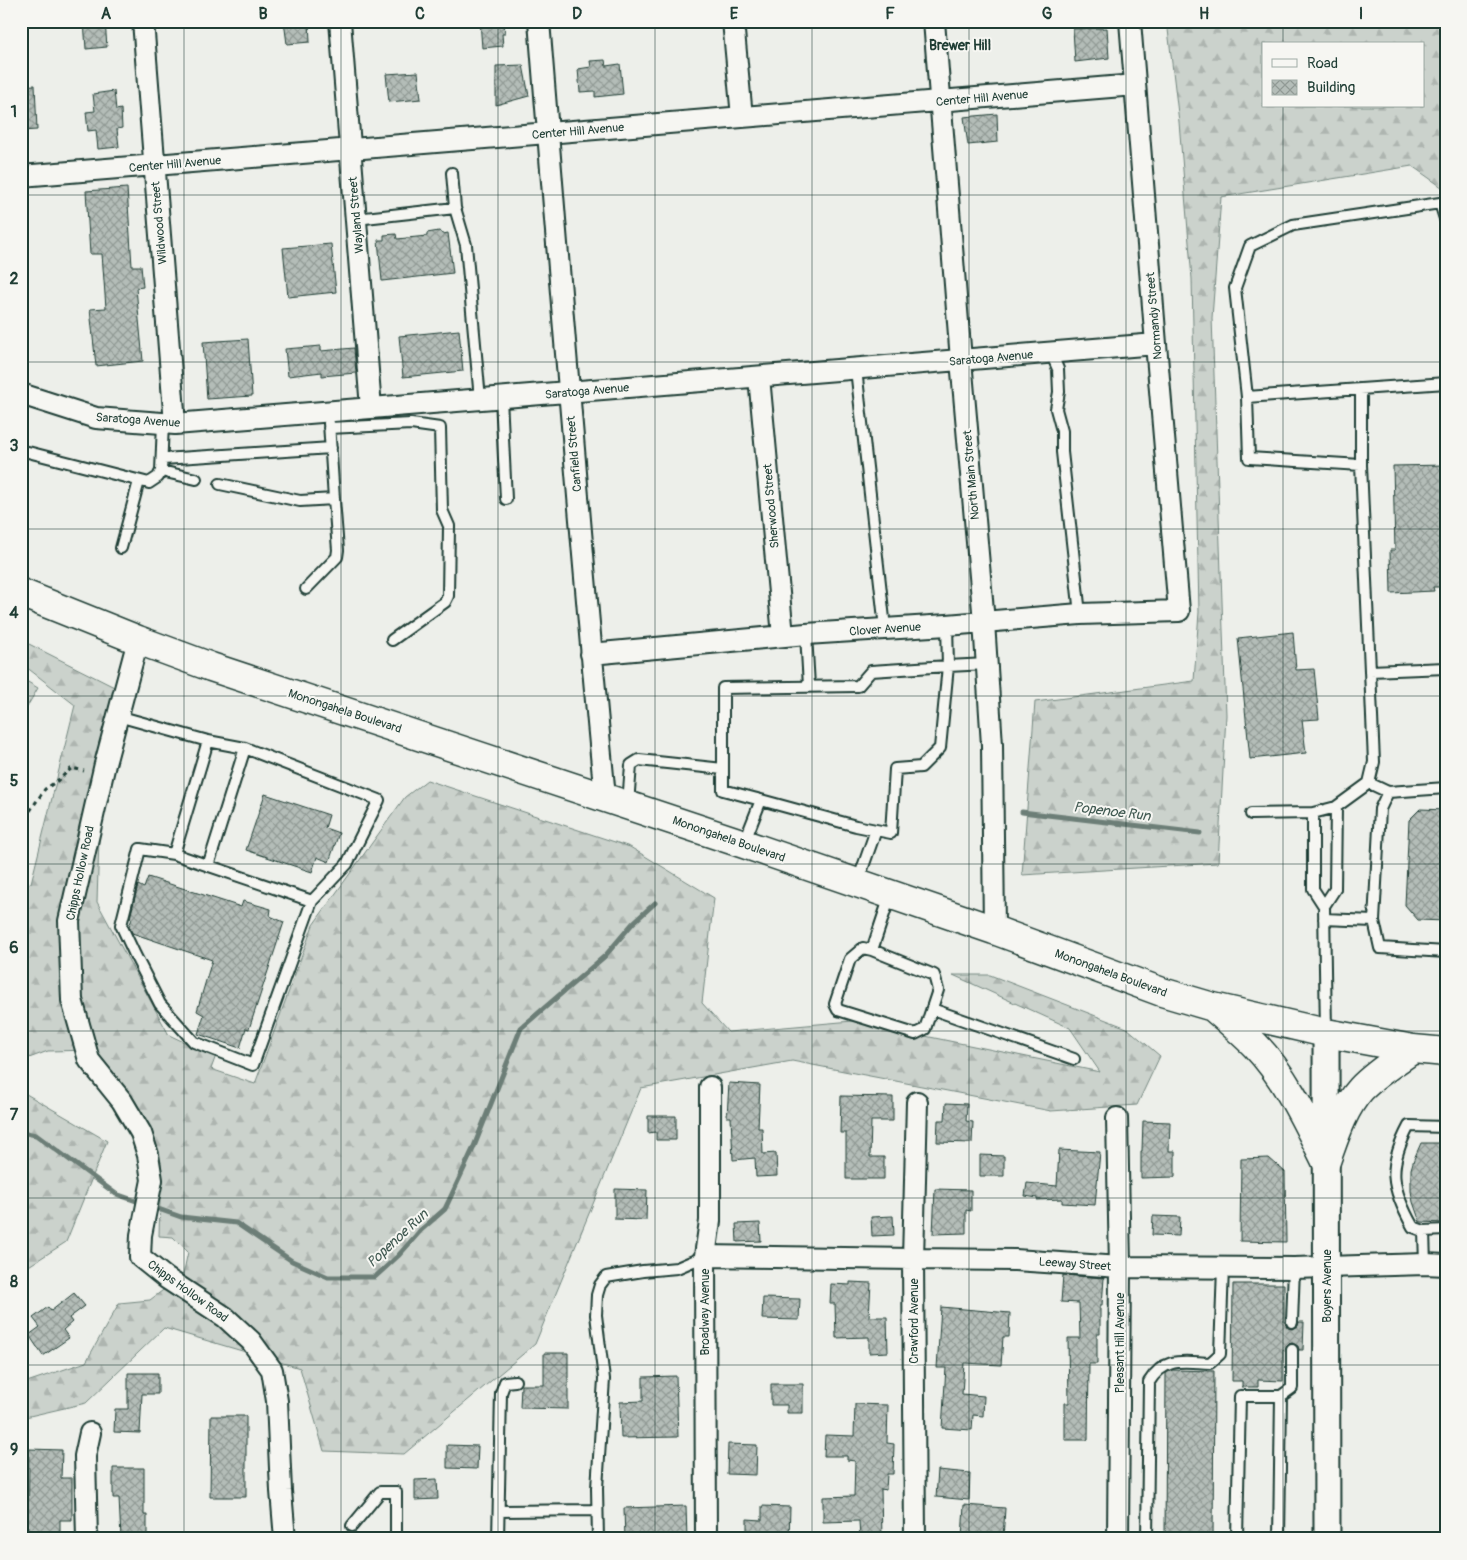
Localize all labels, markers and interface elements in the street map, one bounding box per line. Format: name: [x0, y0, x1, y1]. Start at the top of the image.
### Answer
text: A: [101, 4, 112, 24]
text: B: [258, 4, 268, 24]
text: C: [415, 4, 425, 24]
text: D: [572, 4, 582, 24]
text: E: [730, 4, 739, 24]
text: F: [885, 4, 895, 24]
text: G: [1042, 4, 1053, 24]
text: H: [1199, 4, 1209, 24]
text: I: [1359, 4, 1363, 24]
district label: Brewer Hill: [929, 37, 991, 54]
legend: [1262, 42, 1424, 108]
text: Road: [1307, 54, 1338, 73]
text: Building: [1307, 78, 1355, 97]
street label: Center Hill Avenue: [935, 87, 1029, 110]
text: 1: [11, 102, 17, 122]
street label: Center Hill Avenue: [531, 120, 625, 143]
street label: Center Hill Avenue: [128, 153, 222, 176]
street label: Wayland Street: [346, 176, 367, 254]
street label: Wildwood Street: [148, 181, 171, 265]
text: 2: [10, 269, 19, 289]
street label: Normandy Street: [1143, 271, 1166, 360]
street label: Saratoga Avenue: [948, 347, 1034, 370]
street label: Saratoga Avenue: [544, 380, 630, 403]
street label: Saratoga Avenue: [95, 410, 181, 431]
street label: Canfield Street: [564, 415, 585, 493]
street label: North Main Street: [960, 429, 983, 520]
text: 3: [10, 436, 19, 456]
street label: Sherwood Street: [760, 463, 783, 549]
text: 4: [9, 603, 19, 623]
street label: Clover Avenue: [849, 620, 921, 639]
street label: Monongahela Boulevard: [286, 686, 404, 737]
text: 5: [10, 771, 19, 791]
water label: Popenoe Run: [1073, 798, 1152, 825]
street label: Monongahela Boulevard: [670, 813, 787, 866]
street label: Chipps Hollow Road: [63, 824, 98, 922]
text: 6: [9, 938, 19, 958]
street label: Monongahela Boulevard: [1053, 946, 1169, 1001]
text: 7: [10, 1105, 19, 1125]
water label: Popenoe Run: [363, 1205, 432, 1271]
street label: Boyers Avenue: [1320, 1249, 1335, 1323]
street label: Leeway Street: [1038, 1254, 1112, 1275]
street label: Chipps Hollow Road: [144, 1257, 231, 1326]
street label: Broadway Avenue: [698, 1268, 713, 1356]
text: 8: [10, 1272, 18, 1292]
street label: Crawford Avenue: [907, 1278, 922, 1364]
street label: Pleasant Hill Avenue: [1113, 1293, 1128, 1393]
text: 9: [10, 1440, 18, 1460]

